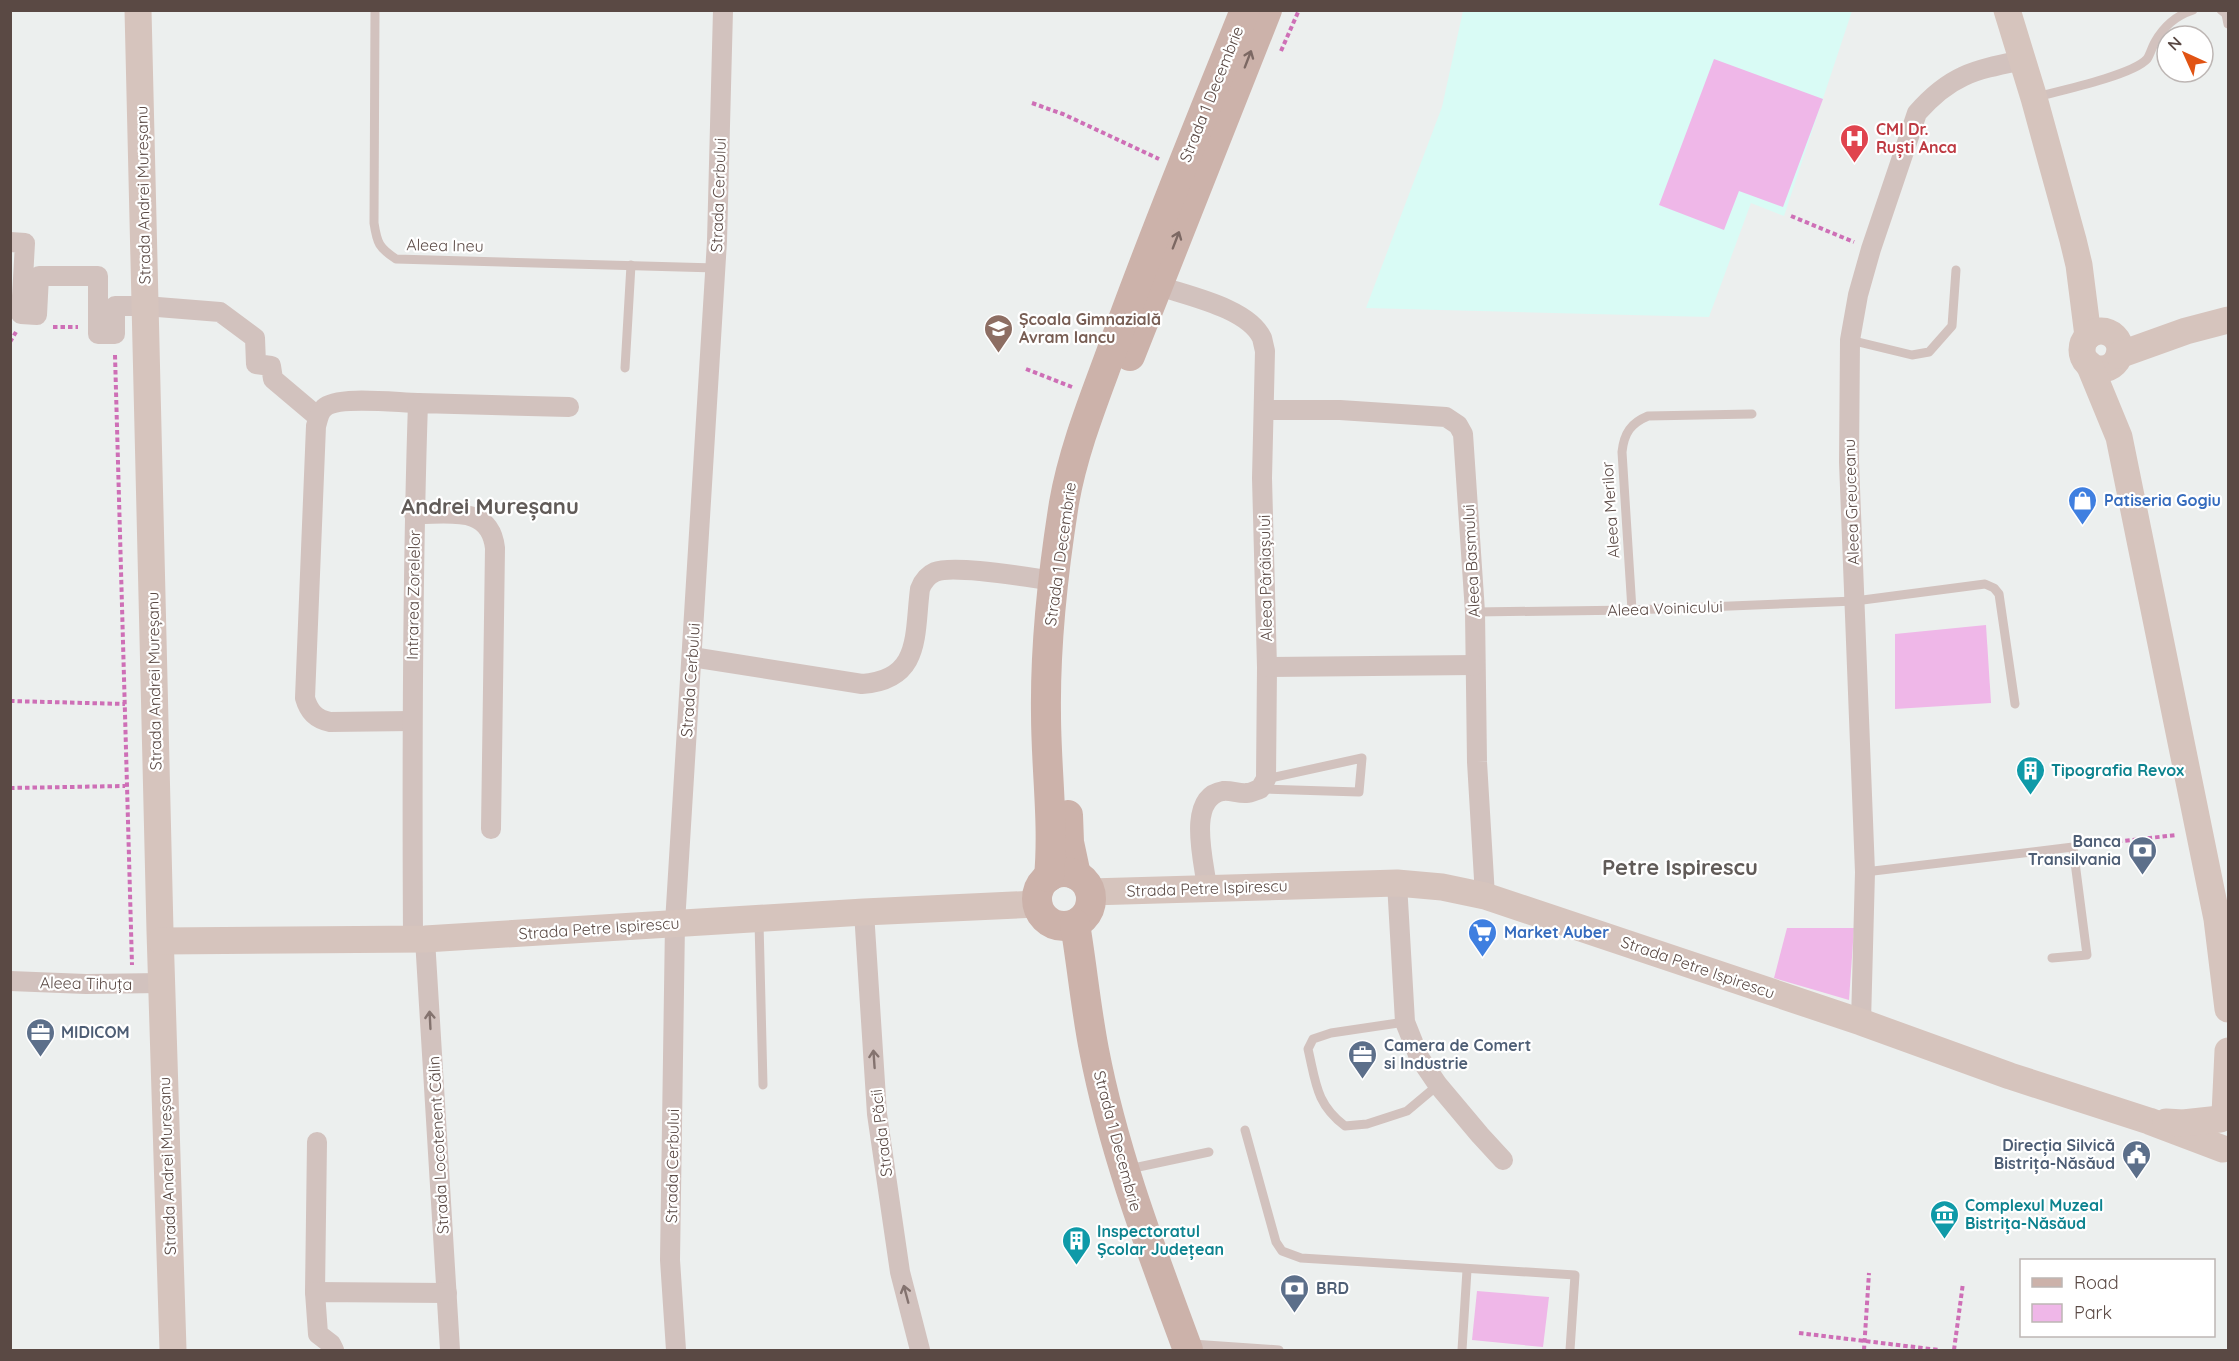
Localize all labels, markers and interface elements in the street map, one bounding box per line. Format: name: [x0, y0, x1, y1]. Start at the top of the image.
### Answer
street label: Strada 1 Decembrie: [1175, 23, 1247, 165]
north arrow: [2155, 24, 2215, 84]
text: N: [2163, 32, 2186, 55]
one-way arrow: [1243, 50, 1254, 68]
street label: Strada Andrei Mureșanu: [131, 106, 155, 284]
place label: CMI Dr. Ruști Anca: [1876, 119, 1957, 158]
hospital icon: CMI Dr. Ruști Anca: [1839, 122, 1871, 164]
street label: Strada Cerbului: [706, 137, 730, 253]
one-way arrow: [1172, 231, 1183, 250]
street label: Aleea Ineu: [406, 234, 484, 256]
place label: Școala Gimnazială Avram Iancu: [1019, 309, 1161, 347]
school or university icon: Școala Gimnazială Avram Iancu: [982, 312, 1014, 354]
street label: Aleea Greuceanu: [1839, 438, 1863, 566]
street label: Aleea Merilor: [1597, 461, 1623, 559]
street label: Strada 1 Decembrie: [1040, 481, 1080, 627]
shop icon: Patiseria Gogiu: [2067, 484, 2099, 526]
place label: Patiseria Gogiu: [2104, 490, 2221, 510]
district label: Andrei Mureșanu: [401, 492, 579, 521]
street label: Aleea Basmului: [1458, 504, 1484, 618]
street label: Aleea Pârâiașului: [1254, 514, 1276, 642]
street label: Intrarea Zorelelor: [402, 530, 424, 660]
street label: Strada Andrei Mureșanu: [142, 592, 166, 770]
street label: Aleea Voinicului: [1607, 596, 1723, 620]
street label: Strada Cerbului: [676, 622, 704, 738]
building icon: Tipografia Revox: [2014, 754, 2046, 796]
place label: Tipografia Revox: [2051, 760, 2184, 780]
place label: Banca Transilvania: [2028, 831, 2121, 869]
bank icon: Banca Transilvania: [2126, 834, 2158, 876]
district label: Petre Ispirescu: [1602, 853, 1758, 881]
street label: Strada Petre Ispirescu: [1126, 875, 1288, 901]
street label: Strada Petre Ispirescu: [518, 912, 680, 944]
supermarket icon: Market Auber: [1467, 916, 1499, 958]
place label: Market Auber: [1504, 922, 1609, 942]
street label: Strada Petre Ispirescu: [1619, 931, 1777, 1003]
street label: Aleea Tihuța: [40, 972, 132, 994]
one-way arrow: [425, 1010, 436, 1030]
office icon: MIDICOM: [24, 1016, 56, 1058]
place label: MIDICOM: [61, 1022, 130, 1042]
place label: Camera de Comert si Industrie: [1384, 1035, 1531, 1073]
office icon: Camera de Comert si Industrie: [1347, 1038, 1379, 1080]
one-way arrow: [868, 1050, 879, 1070]
street label: Strada Locotenent Călin: [423, 1056, 453, 1234]
street label: Strada 1 Decembrie: [1090, 1068, 1146, 1214]
street label: Strada Andrei Mureșanu: [154, 1076, 180, 1256]
street label: Strada Păcii: [866, 1088, 896, 1178]
street label: Strada Cerbului: [661, 1109, 683, 1223]
place label: Direcția Silvică Bistrița-Năsăud: [1994, 1135, 2115, 1174]
public building icon: Direcția Silvică Bistrița-Năsăud: [2120, 1138, 2152, 1180]
place label: Complexul Muzeal Bistrița-Năsăud: [1965, 1195, 2103, 1234]
museum icon: Complexul Muzeal Bistrița-Năsăud: [1928, 1198, 1960, 1240]
place label: Inspectoratul Școlar Județean: [1097, 1221, 1224, 1260]
building icon: Inspectoratul Școlar Județean: [1060, 1224, 1092, 1266]
legend: [2020, 1259, 2215, 1337]
text: Road: [2074, 1271, 2119, 1294]
bank icon: BRD: [1279, 1272, 1311, 1314]
place label: BRD: [1316, 1278, 1349, 1298]
one-way arrow: [899, 1285, 911, 1304]
text: Park: [2074, 1301, 2112, 1324]

